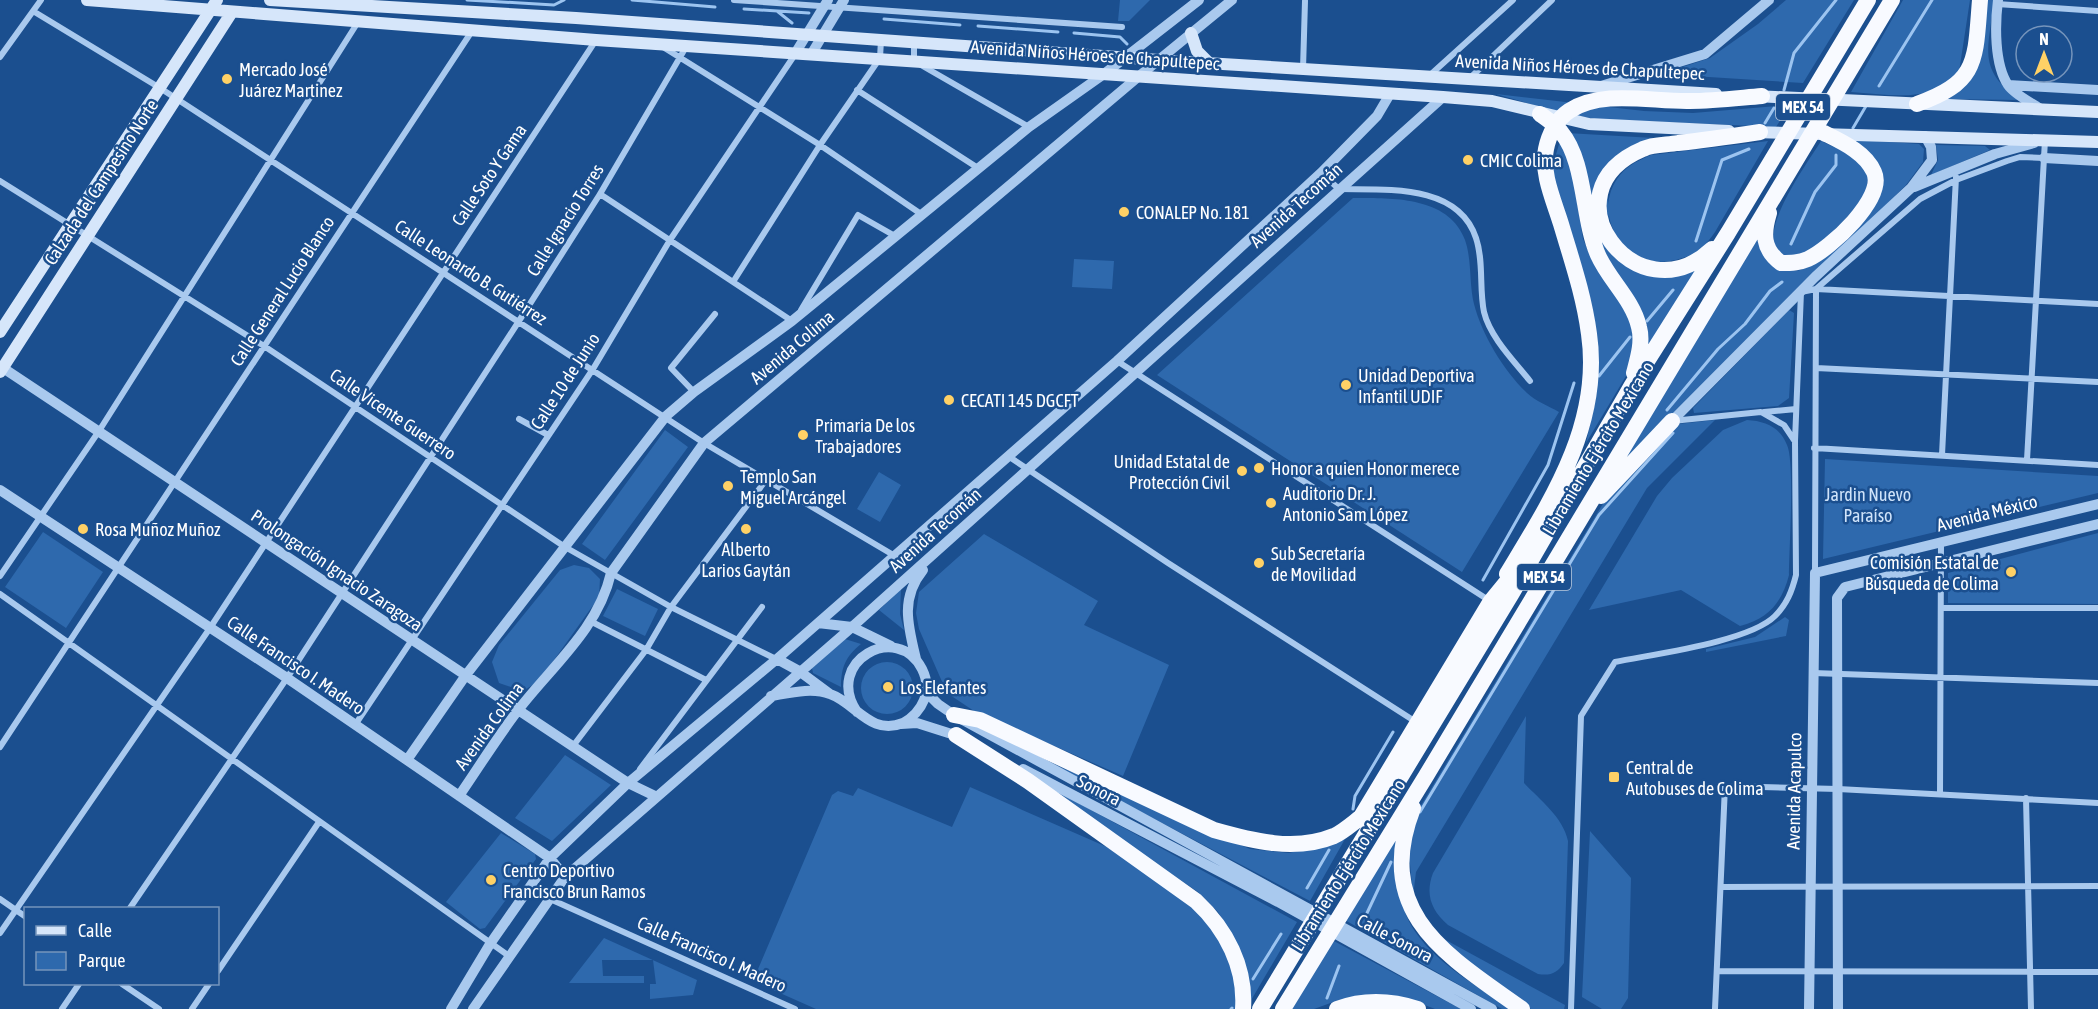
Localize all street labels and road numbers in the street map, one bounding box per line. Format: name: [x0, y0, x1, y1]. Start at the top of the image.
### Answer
street label: Avenida Niños Héroes de Chapultepec: [970, 36, 1220, 74]
street label: Avenida Niños Héroes de Chapultepec: [1455, 50, 1705, 84]
road number: MEX 54: [1776, 94, 1830, 120]
street label: Calzada del Campesino Norte: [40, 95, 162, 269]
street label: Calle Soto Y Gama: [447, 120, 531, 230]
street label: Avenida Tecomán: [1246, 158, 1346, 252]
street label: Calle Ignacio Torres: [522, 160, 608, 280]
street label: Calle General Lucio Blanco: [226, 212, 338, 370]
street label: Calle Leonardo B. Gutiérrez: [391, 215, 551, 329]
street label: Avenida Colima: [746, 306, 838, 388]
street label: Calle 10 de Junio: [526, 329, 604, 433]
street label: Libramiento Ejército Mexicano: [1538, 357, 1658, 539]
street label: Calle Vicente Guerrero: [326, 364, 460, 464]
street label: Avenida Tecomán: [885, 483, 985, 577]
street label: Avenida México: [1934, 490, 2040, 536]
street label: Prolongación Ignacio Zaragoza: [247, 505, 427, 635]
road number: MEX 54: [1517, 564, 1571, 590]
street label: Calle Francisco I. Madero: [223, 611, 369, 719]
street label: Avenida Colima: [450, 678, 528, 774]
street label: Avenida Acapulco: [1782, 732, 1806, 850]
street label: Sonora: [1074, 770, 1124, 810]
street label: Libramiento Ejército Mexicano: [1286, 775, 1410, 955]
street label: Calle Sonora: [1353, 909, 1437, 967]
street label: Calle Francisco I. Madero: [634, 912, 790, 996]

